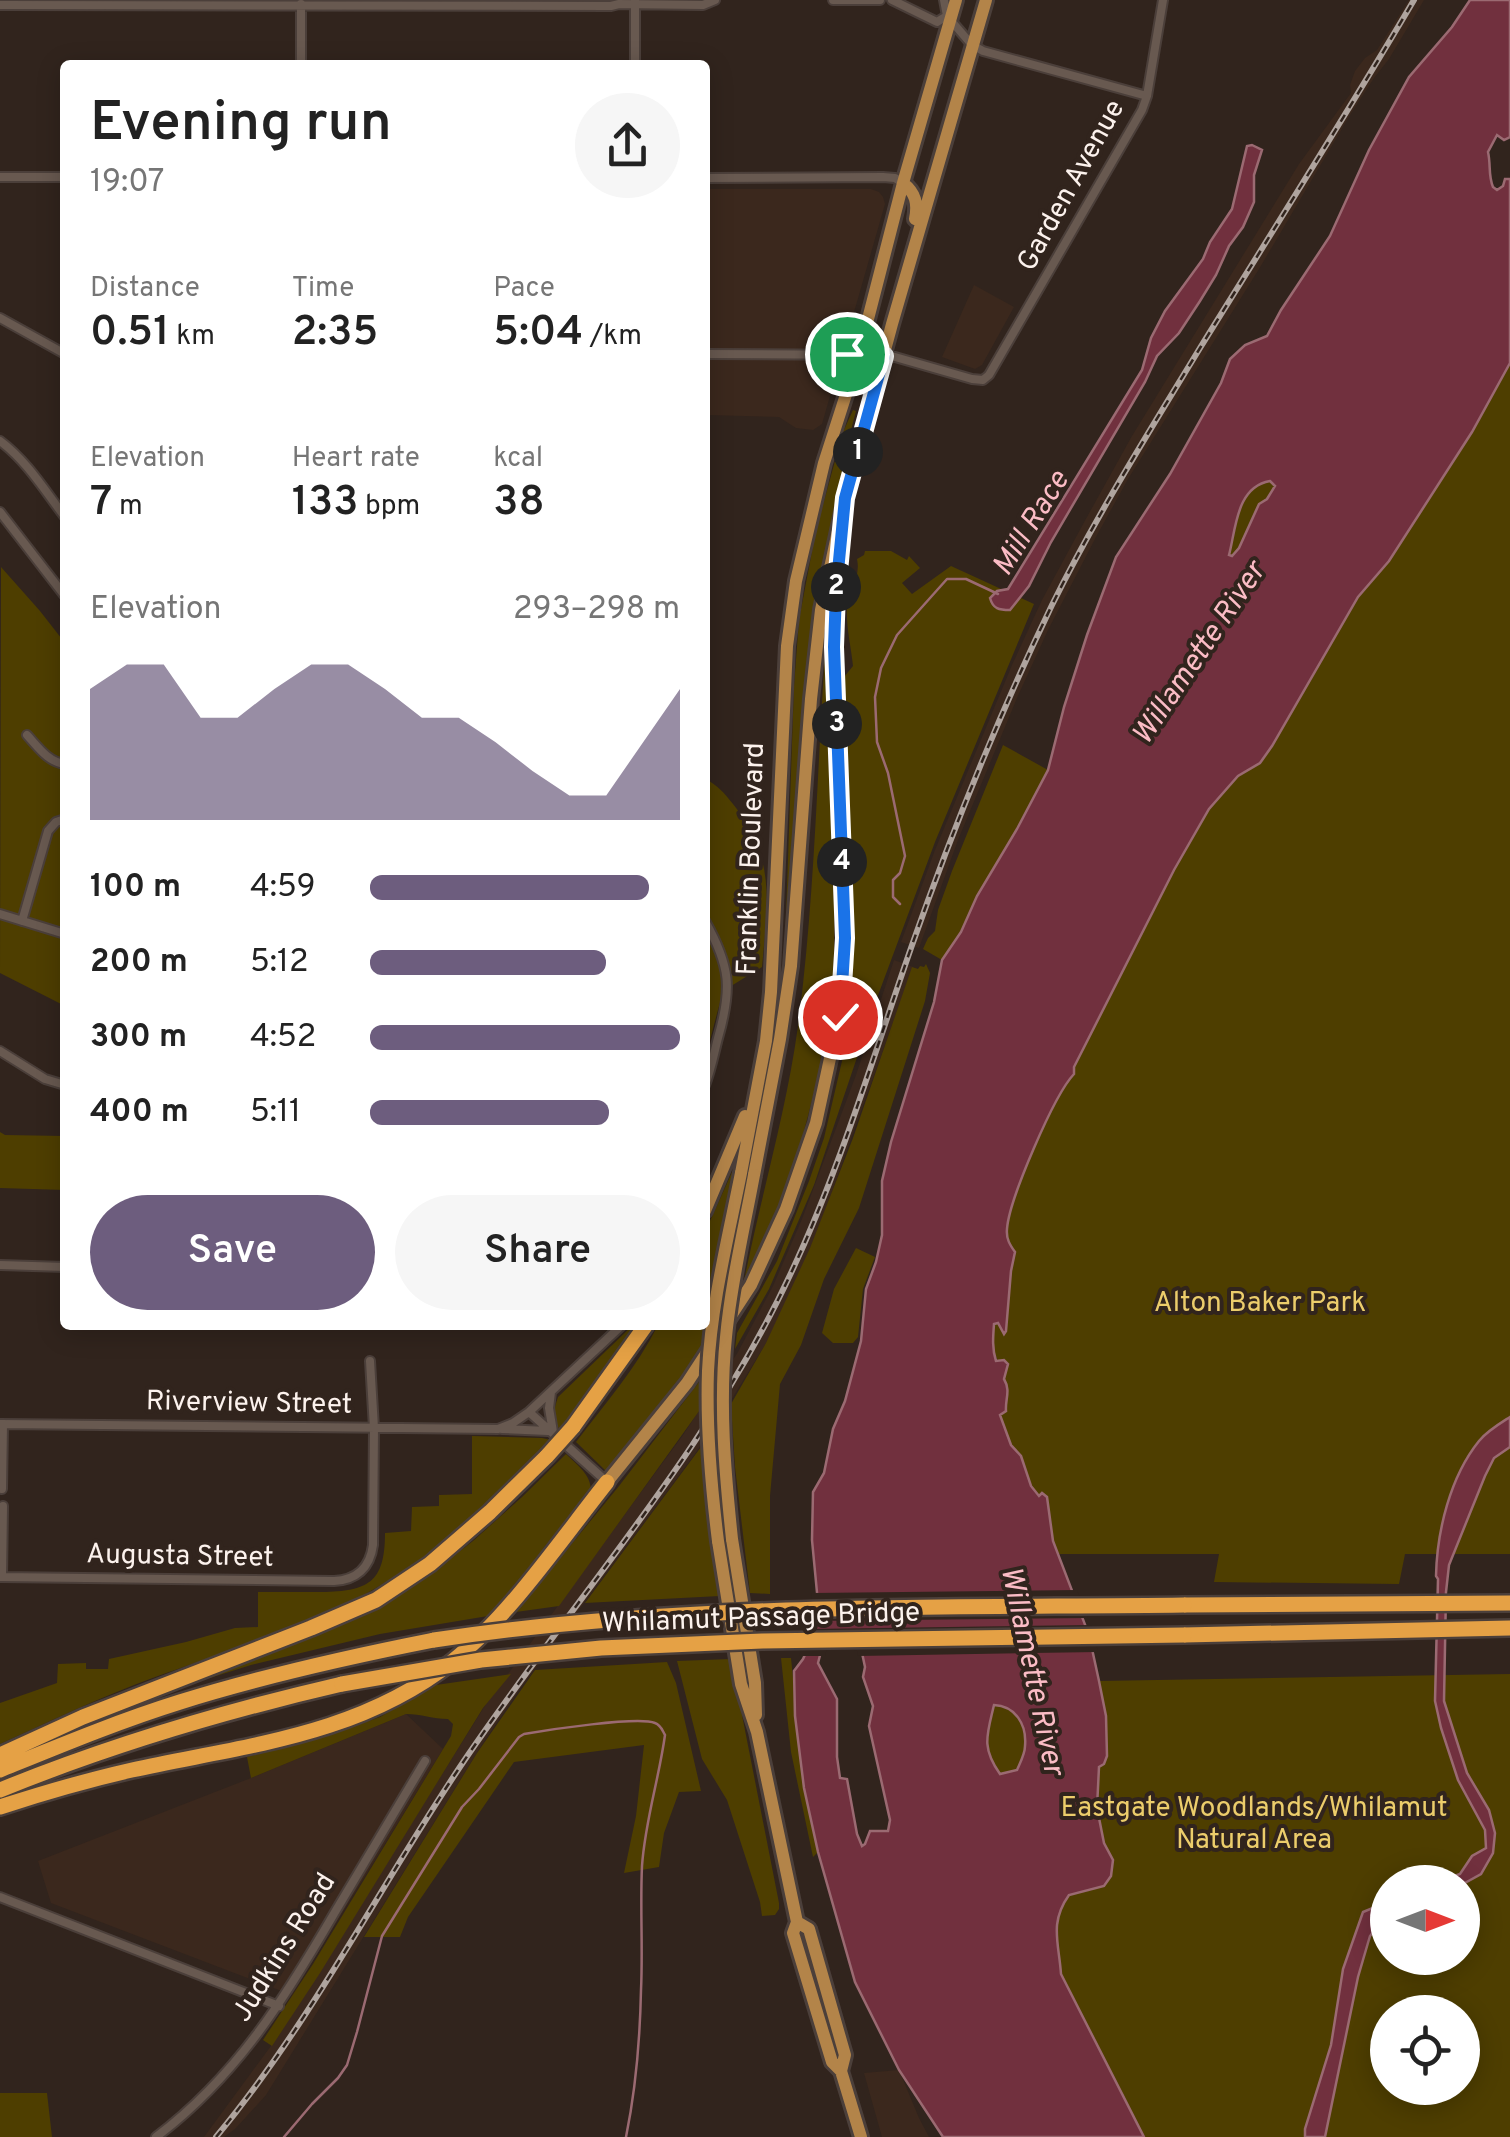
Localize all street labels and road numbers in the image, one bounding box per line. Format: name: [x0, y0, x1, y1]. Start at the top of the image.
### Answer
street label: Garden Avenue: [1010, 94, 1134, 278]
street label: Franklin Boulevard: [730, 742, 774, 976]
street label: Riverview Street: [146, 1384, 352, 1424]
street label: Augusta Street: [86, 1537, 274, 1577]
street label: Whilamut Passage Bridge: [601, 1595, 921, 1643]
street label: Judkins Road: [225, 1867, 345, 2029]

